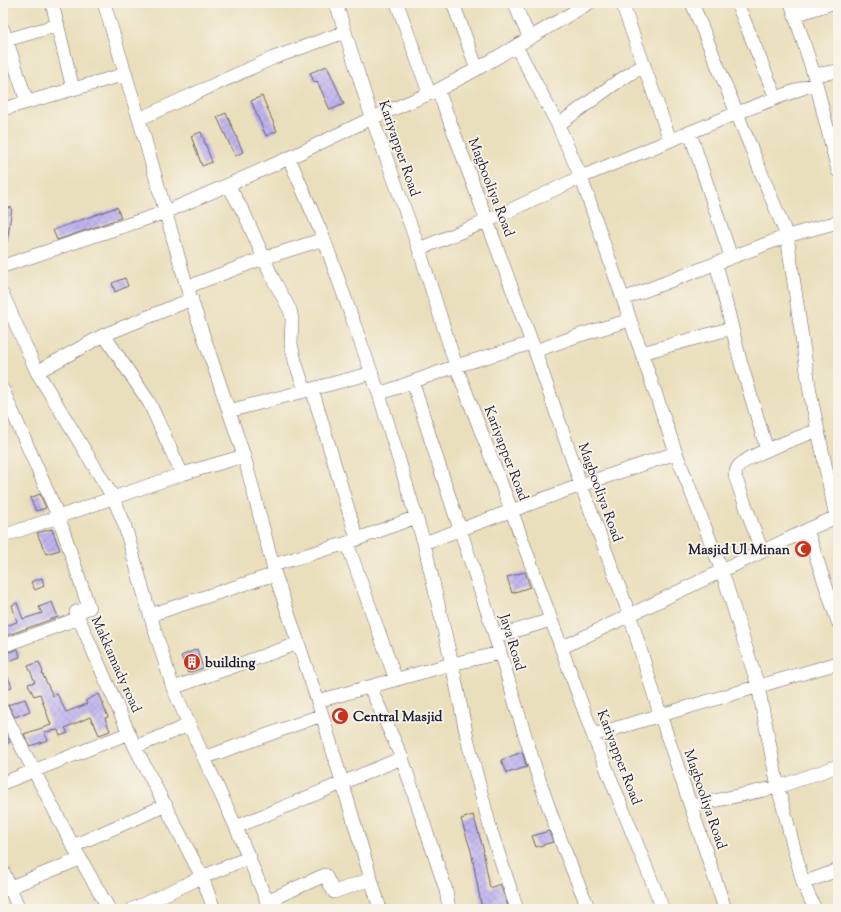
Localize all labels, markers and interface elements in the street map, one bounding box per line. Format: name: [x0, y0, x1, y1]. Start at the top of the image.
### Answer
street label: Kariyapper Road: [372, 98, 424, 199]
street label: Magbooliya Road: [462, 135, 518, 240]
street label: Kariyapper Road: [478, 403, 533, 504]
street label: Magbooliya Road: [572, 440, 626, 545]
mosque icon: Masjid Ul Minan: [793, 539, 813, 559]
place label: Masjid Ul Minan: [688, 541, 791, 561]
street label: Jaya Road: [493, 611, 529, 673]
street label: Makkamady road: [85, 613, 145, 716]
building icon: building: [182, 652, 202, 672]
place label: building: [204, 654, 255, 674]
mosque icon: Central Masjid: [330, 706, 350, 726]
street label: Kariyapper Road: [591, 707, 646, 808]
place label: Central Masjid: [353, 708, 443, 728]
street label: Magbooliya Road: [678, 747, 731, 852]

